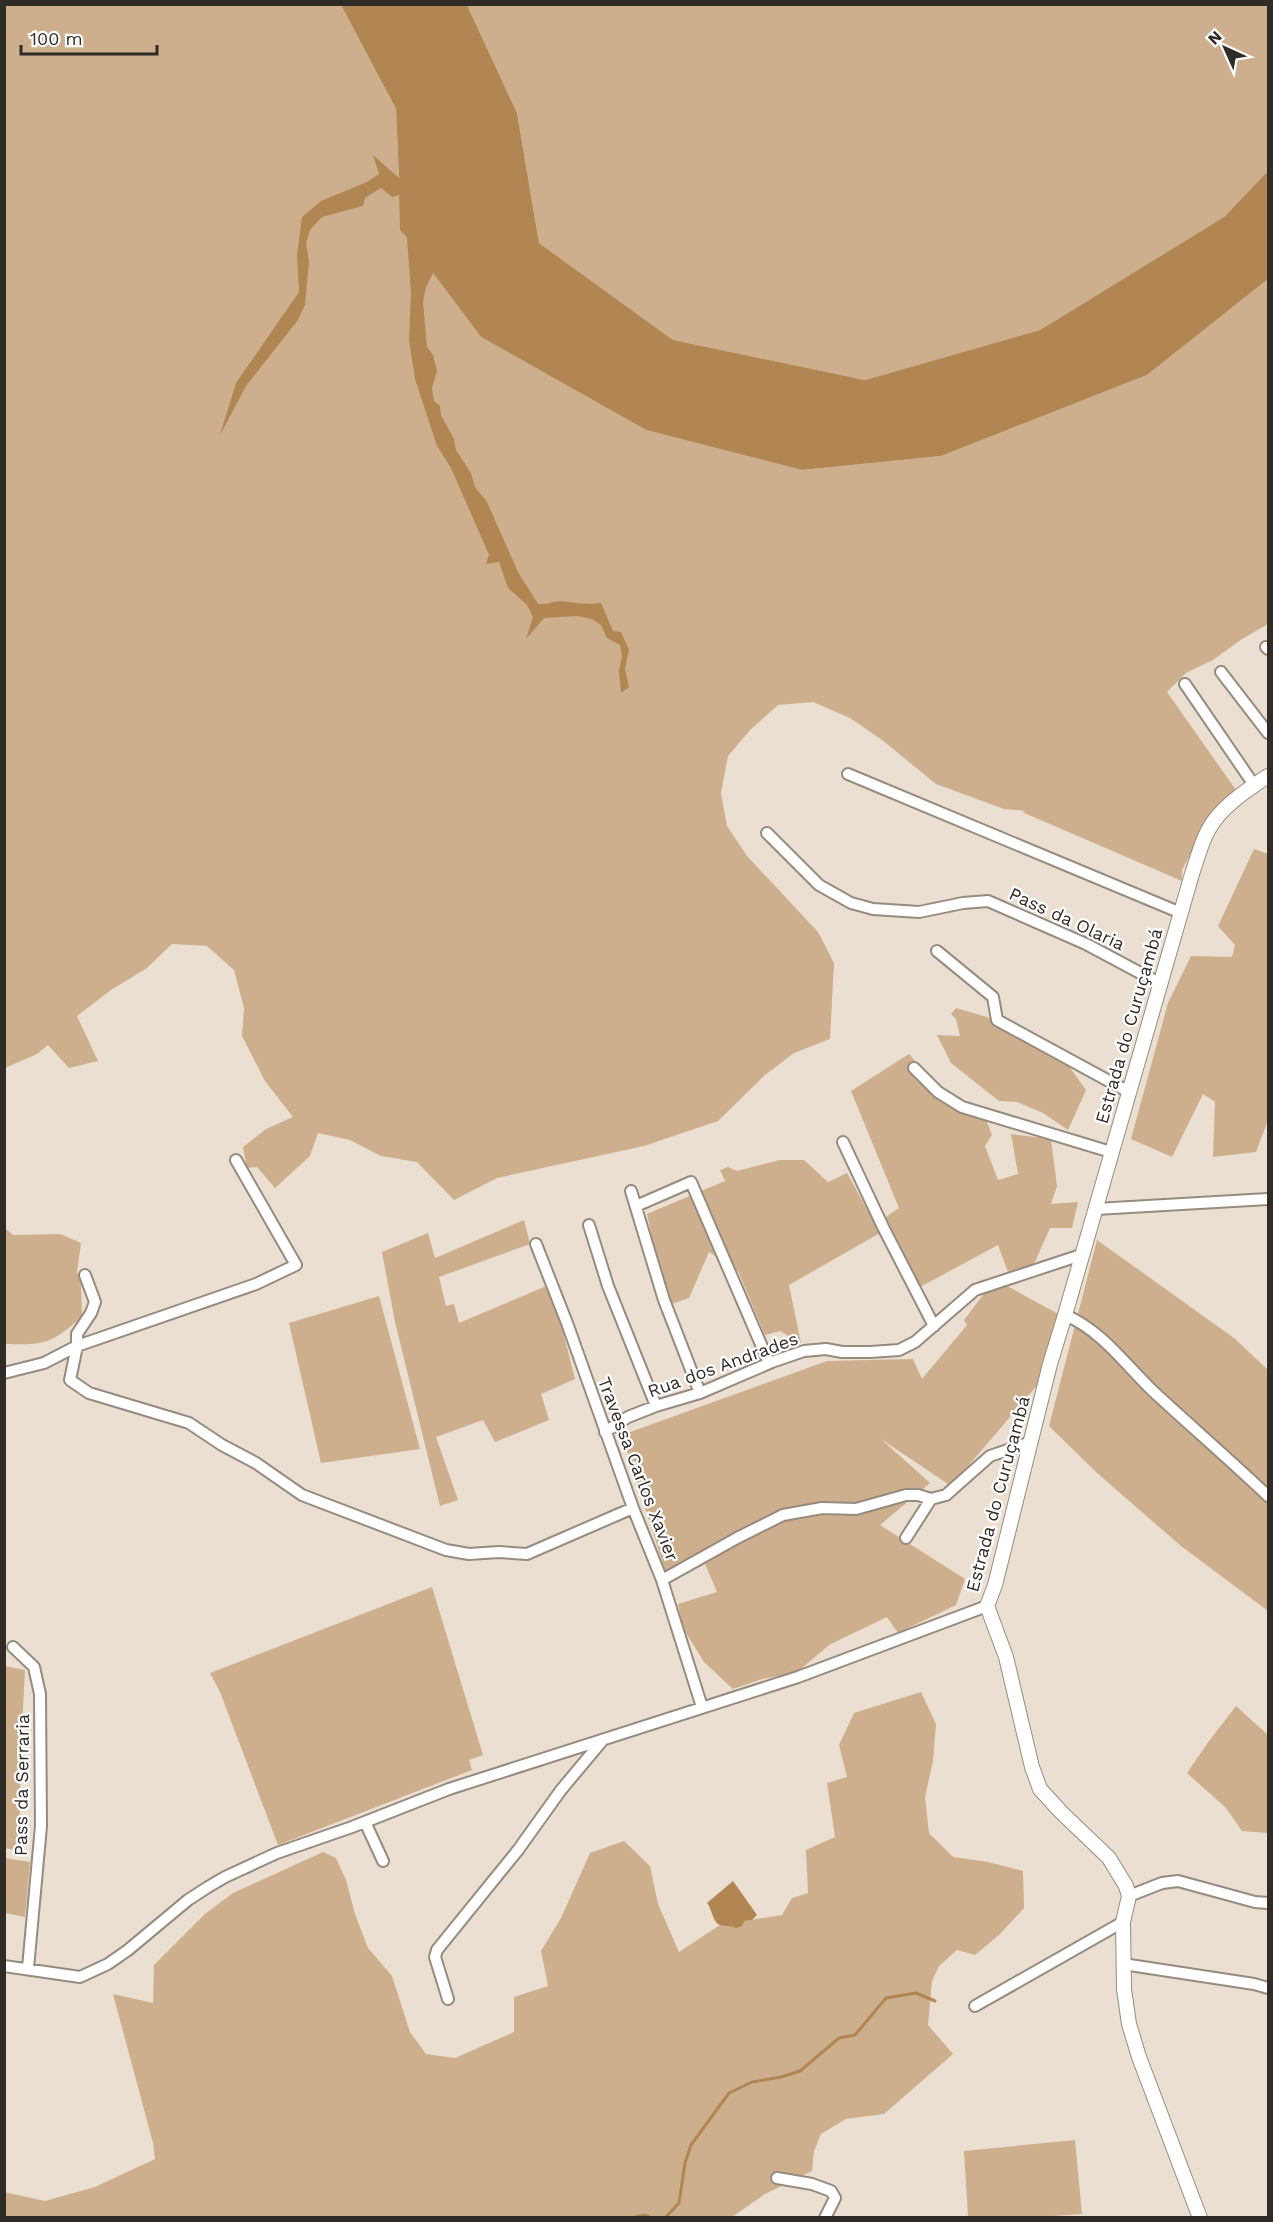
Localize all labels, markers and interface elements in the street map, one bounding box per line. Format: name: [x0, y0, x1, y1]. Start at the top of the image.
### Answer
scale bar: [21, 18, 158, 56]
north arrow: [1195, 18, 1255, 78]
text: N: [1204, 27, 1226, 49]
text: 100 m: [30, 28, 83, 49]
street label: Pass da Olaria: [1006, 883, 1128, 954]
street label: Estrada do Curuçambá: [1091, 926, 1166, 1126]
street label: Rua dos Andrades: [645, 1328, 801, 1402]
street label: Travessa Carlos Xavier: [594, 1374, 683, 1564]
street label: Estrada do Curuçambá: [961, 1394, 1034, 1594]
street label: Pass da Serraria: [10, 1714, 33, 1856]

